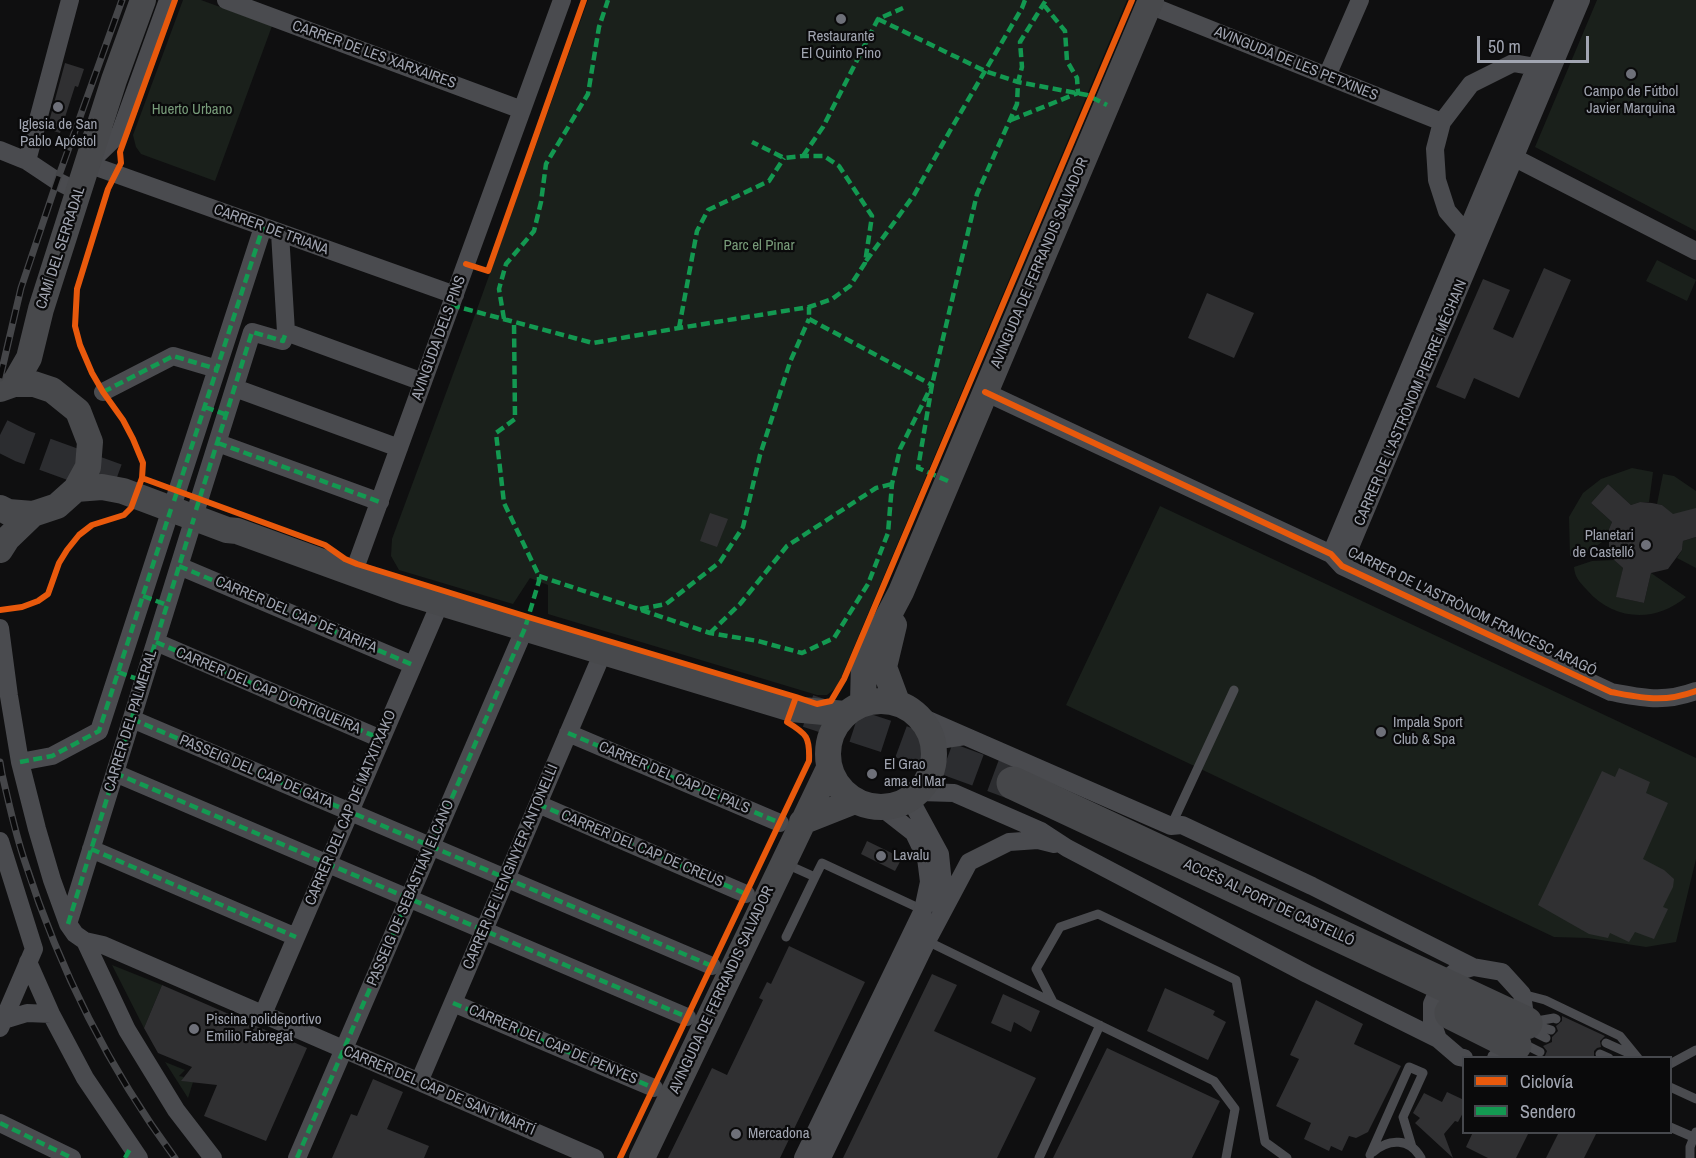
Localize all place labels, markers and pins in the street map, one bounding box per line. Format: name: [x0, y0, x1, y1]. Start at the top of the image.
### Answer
marker: Restaurante El Quinto Pino: [834, 12, 848, 26]
place label: Restaurante El Quinto Pino: [801, 28, 881, 63]
marker: Campo de Fútbol Javier Marquina: [1624, 67, 1638, 81]
place label: Campo de Fútbol Javier Marquina: [1584, 83, 1678, 118]
marker: Iglesia de San Pablo Apóstol: [51, 100, 65, 114]
place label: Iglesia de San Pablo Apóstol: [19, 116, 97, 151]
place label: Planetari de Castelló: [1572, 527, 1634, 562]
marker: Planetari de Castelló: [1639, 538, 1653, 552]
place label: Impala Sport Club & Spa: [1393, 714, 1463, 749]
marker: Impala Sport Club & Spa: [1374, 725, 1388, 739]
place label: El Grao ama el Mar: [884, 756, 946, 791]
marker: El Grao ama el Mar: [865, 767, 879, 781]
place label: Lavalu: [893, 847, 929, 865]
marker: Lavalu: [874, 849, 888, 863]
place label: Piscina polideportivo Emilio Fabregat: [206, 1011, 322, 1046]
marker: Piscina polideportivo Emilio Fabregat: [187, 1022, 201, 1036]
place label: Mercadona: [748, 1125, 810, 1143]
marker: Mercadona: [729, 1127, 743, 1141]

